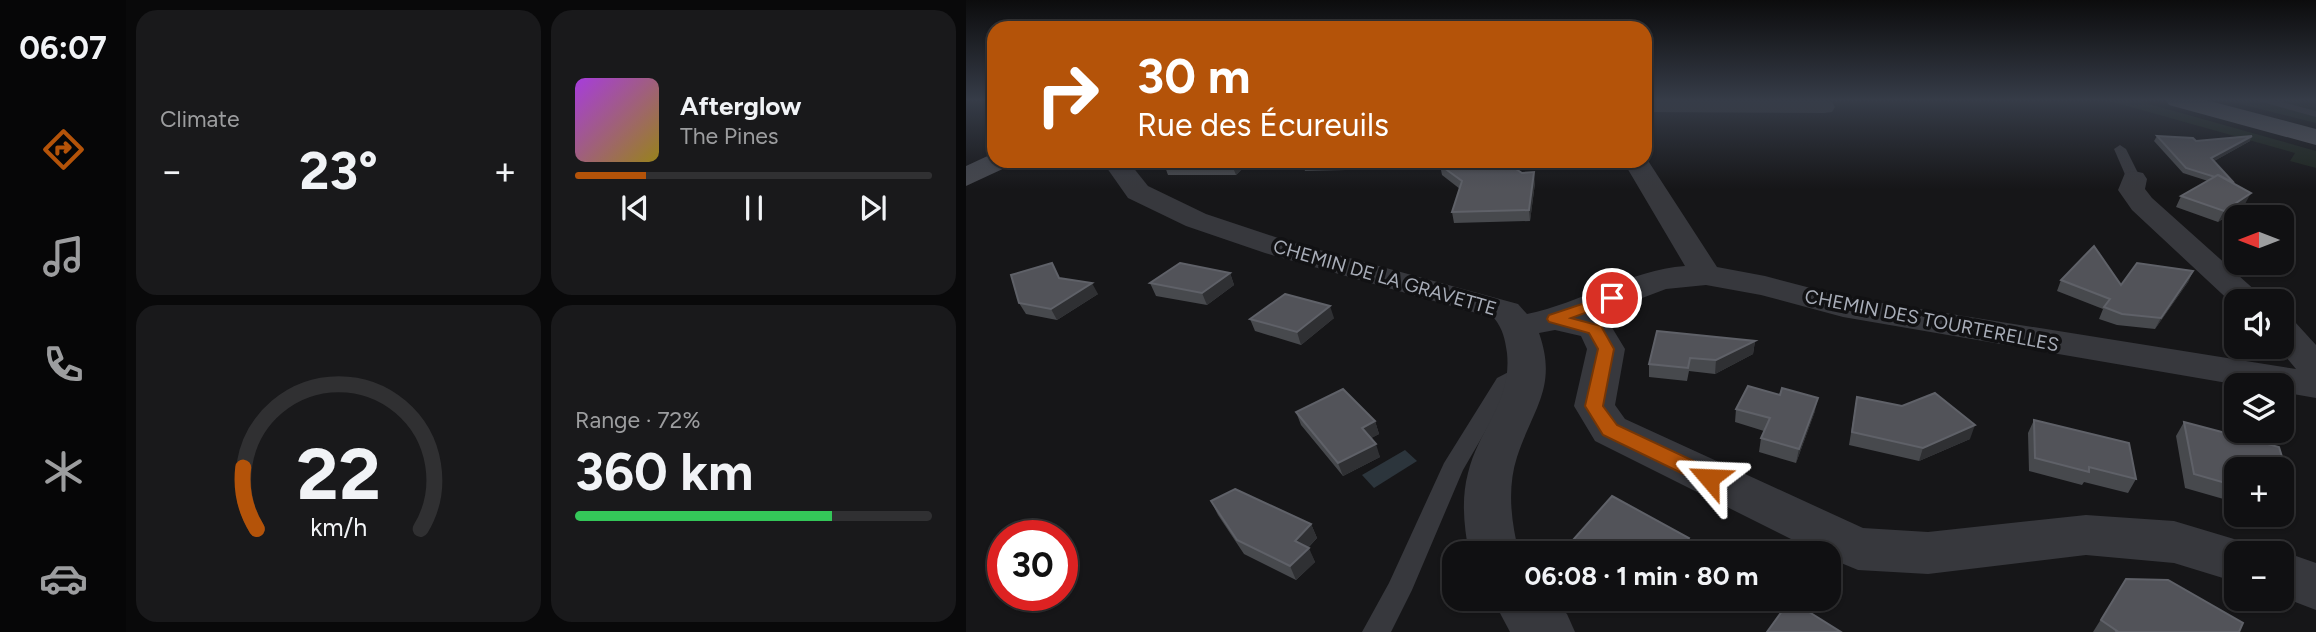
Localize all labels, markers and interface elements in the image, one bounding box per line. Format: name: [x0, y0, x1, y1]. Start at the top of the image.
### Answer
text: 06:07: [19, 29, 107, 67]
text: 30 m: [1137, 46, 1250, 105]
icon: right: [1022, 49, 1113, 140]
text: Afterglow: [680, 90, 802, 122]
text: Climate: [160, 105, 239, 133]
text: Rue des Écureuils: [1137, 106, 1389, 144]
text: The Pines: [680, 122, 779, 150]
icon: directions: [39, 125, 88, 174]
text: 23°: [299, 140, 378, 202]
text: −: [160, 148, 184, 194]
text: +: [493, 148, 517, 194]
icon: previous: [616, 189, 654, 227]
icon: pause: [735, 189, 773, 227]
icon: next: [854, 189, 892, 227]
north arrow: [2224, 205, 2294, 275]
map controls: [2224, 205, 2294, 611]
icon: music: [39, 232, 88, 281]
street label: CHEMIN DE LA GRAVETTE: [1271, 235, 1499, 320]
pin: [1582, 268, 1642, 328]
icon: arrive: [1593, 279, 1631, 317]
street label: CHEMIN DES TOURTERELLES: [1803, 285, 2061, 356]
button: sound: [2224, 289, 2294, 359]
icon: phone: [39, 340, 88, 389]
button: layers: [2224, 373, 2294, 443]
text: Range · 72%: [575, 406, 701, 434]
text: 22: [296, 431, 381, 518]
text: 360 km: [575, 441, 753, 503]
position arrow: [1672, 441, 1746, 515]
icon: climate: [39, 447, 88, 496]
button: +: [2224, 457, 2294, 527]
text: km/h: [310, 512, 367, 542]
speed limit sign: 30: [987, 520, 1078, 611]
button: −: [2224, 541, 2294, 611]
icon: car: [39, 554, 88, 603]
text: 06:08 · 1 min · 80 m: [1525, 560, 1758, 592]

